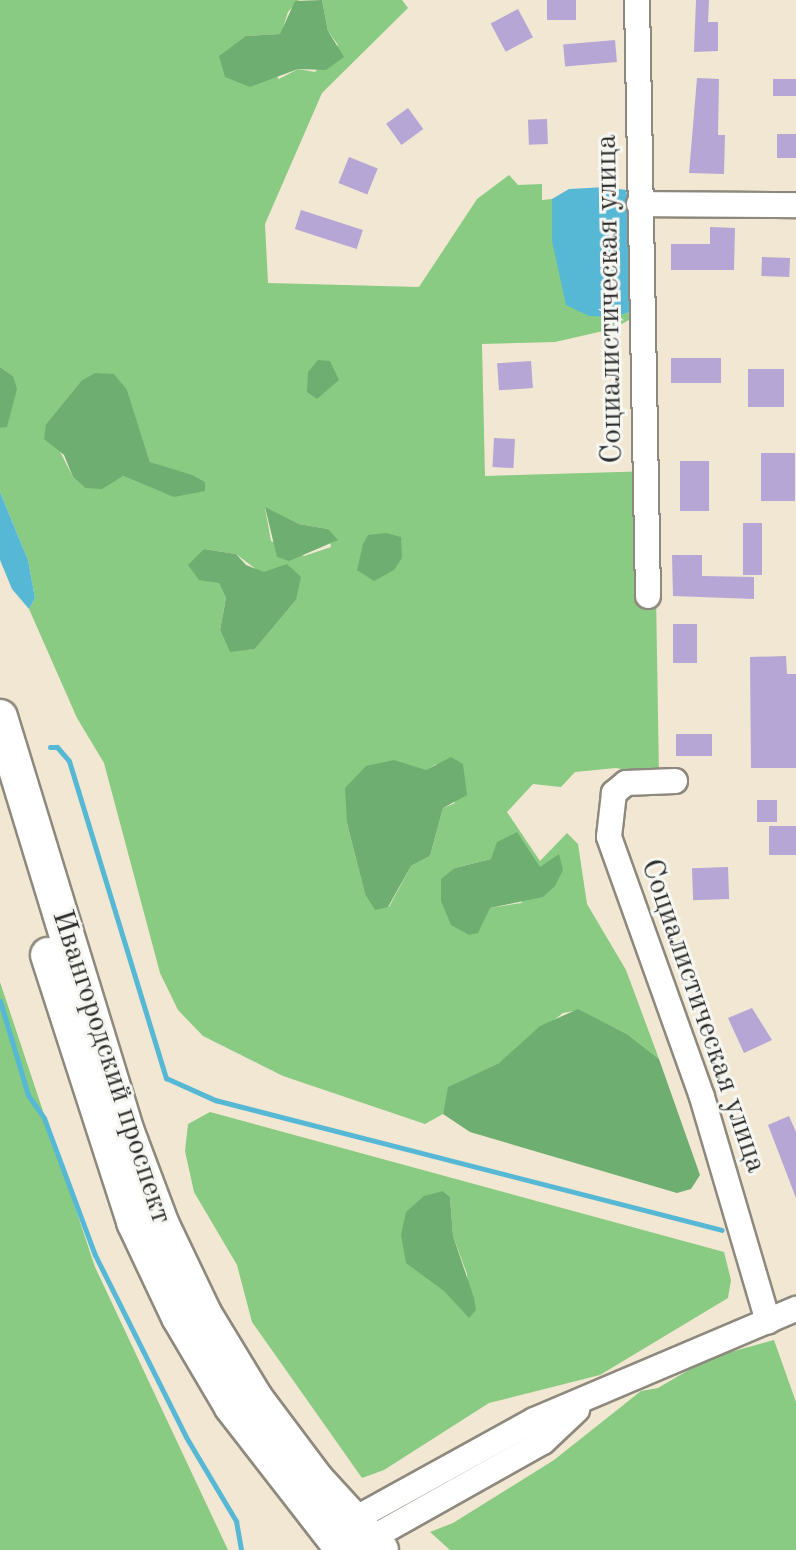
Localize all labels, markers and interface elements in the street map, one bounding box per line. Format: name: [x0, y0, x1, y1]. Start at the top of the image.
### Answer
street label: Социалистическая улица: [589, 134, 631, 464]
street label: Социалистическая улица: [632, 854, 774, 1178]
street label: Ивангородский проспект: [43, 906, 179, 1228]

